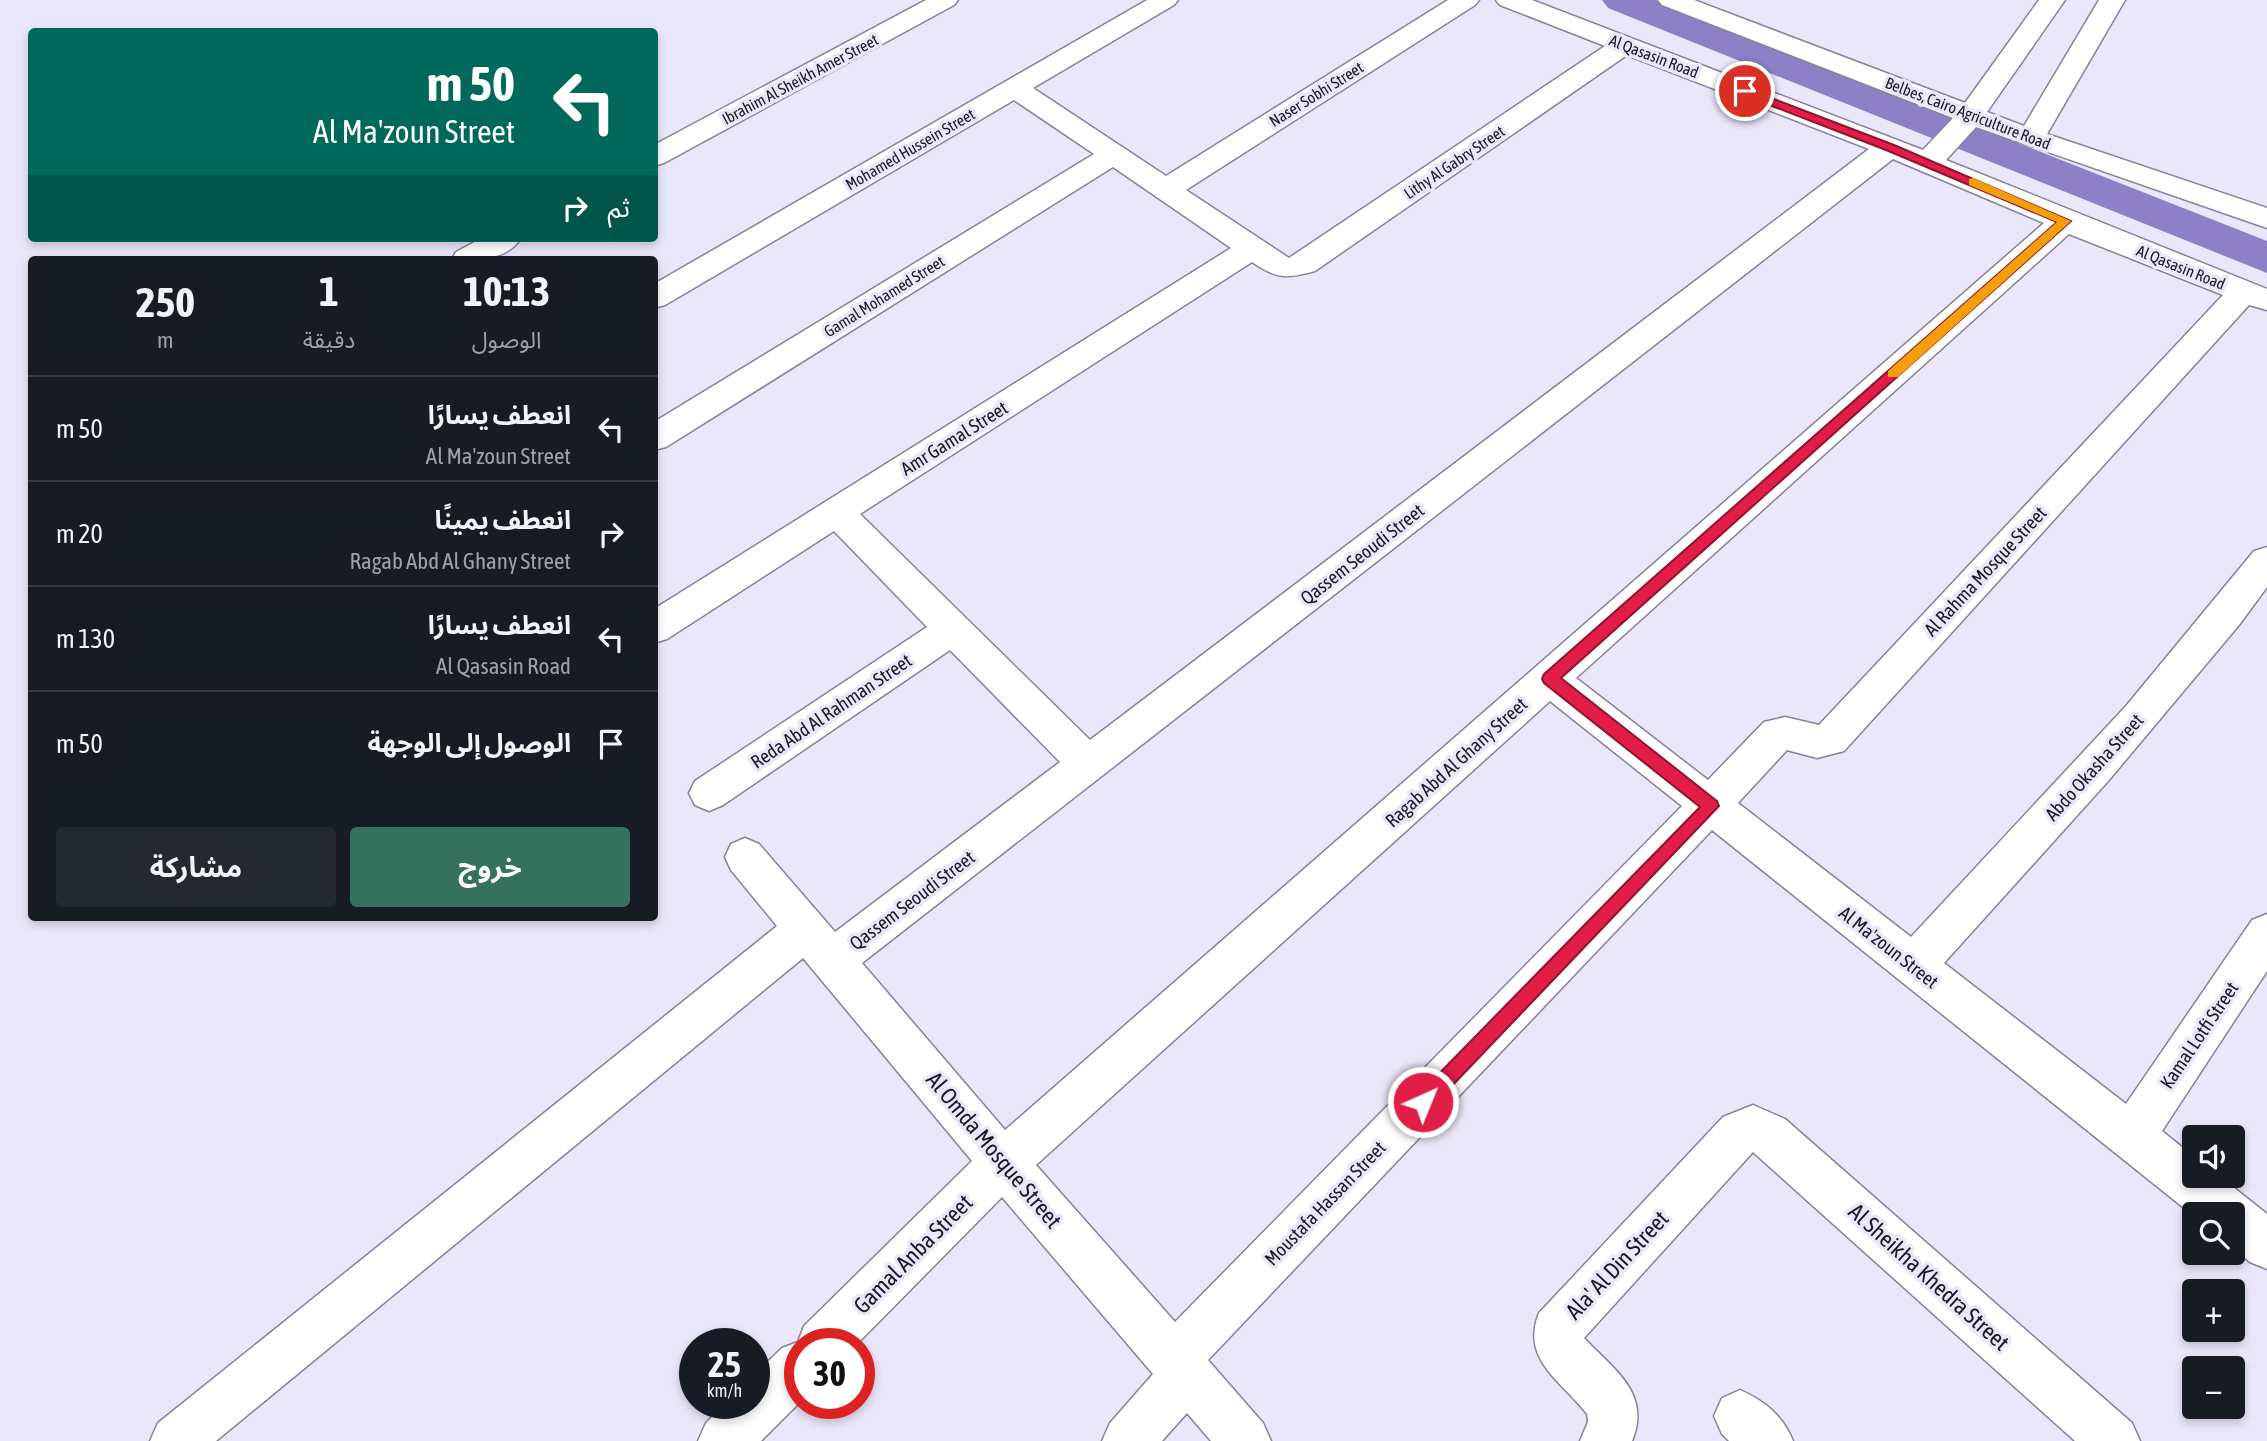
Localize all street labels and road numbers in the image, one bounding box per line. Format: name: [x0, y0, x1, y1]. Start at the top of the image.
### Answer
street label: Ibrahim Al Sheikh Amer Street: [719, 30, 881, 128]
street label: Al Qasasin Road: [1607, 31, 1701, 81]
street label: Naser Sobhi Street: [1266, 58, 1367, 130]
street label: Belbes, Cairo Agriculture Road: [1883, 73, 2053, 154]
street label: Mohamed Hussein Street: [842, 104, 978, 193]
street label: Lithy Al Gabry Street: [1400, 121, 1509, 203]
street label: Al Qasasin Road: [2134, 241, 2228, 293]
street label: Gamal Mohamed Street: [821, 252, 948, 340]
street label: Amr Gamal Street: [896, 396, 1012, 480]
street label: Qassem Seoudi Street: [1296, 499, 1428, 609]
street label: Al Rahma Mosque Street: [1919, 502, 2051, 640]
street label: Reda Abd Al Rahman Street: [747, 649, 915, 773]
street label: Ragab Abd Al Ghany Street: [1381, 693, 1531, 831]
street label: Abdo Okasha Street: [2040, 709, 2148, 825]
street label: Qassem Seoudi Street: [845, 846, 979, 954]
street label: Al Ma'zoun Street: [1835, 901, 1943, 993]
street label: Kamal Lotfi Street: [2155, 978, 2243, 1092]
street label: Al Omda Mosque Street: [921, 1067, 1067, 1233]
street label: Moustafa Hassan Street: [1260, 1136, 1390, 1270]
street label: Gamal Anba Street: [848, 1189, 978, 1319]
street label: Al Sheikha Khedra Street: [1844, 1198, 2014, 1356]
street label: Ala' Al Din Street: [1560, 1206, 1674, 1324]

